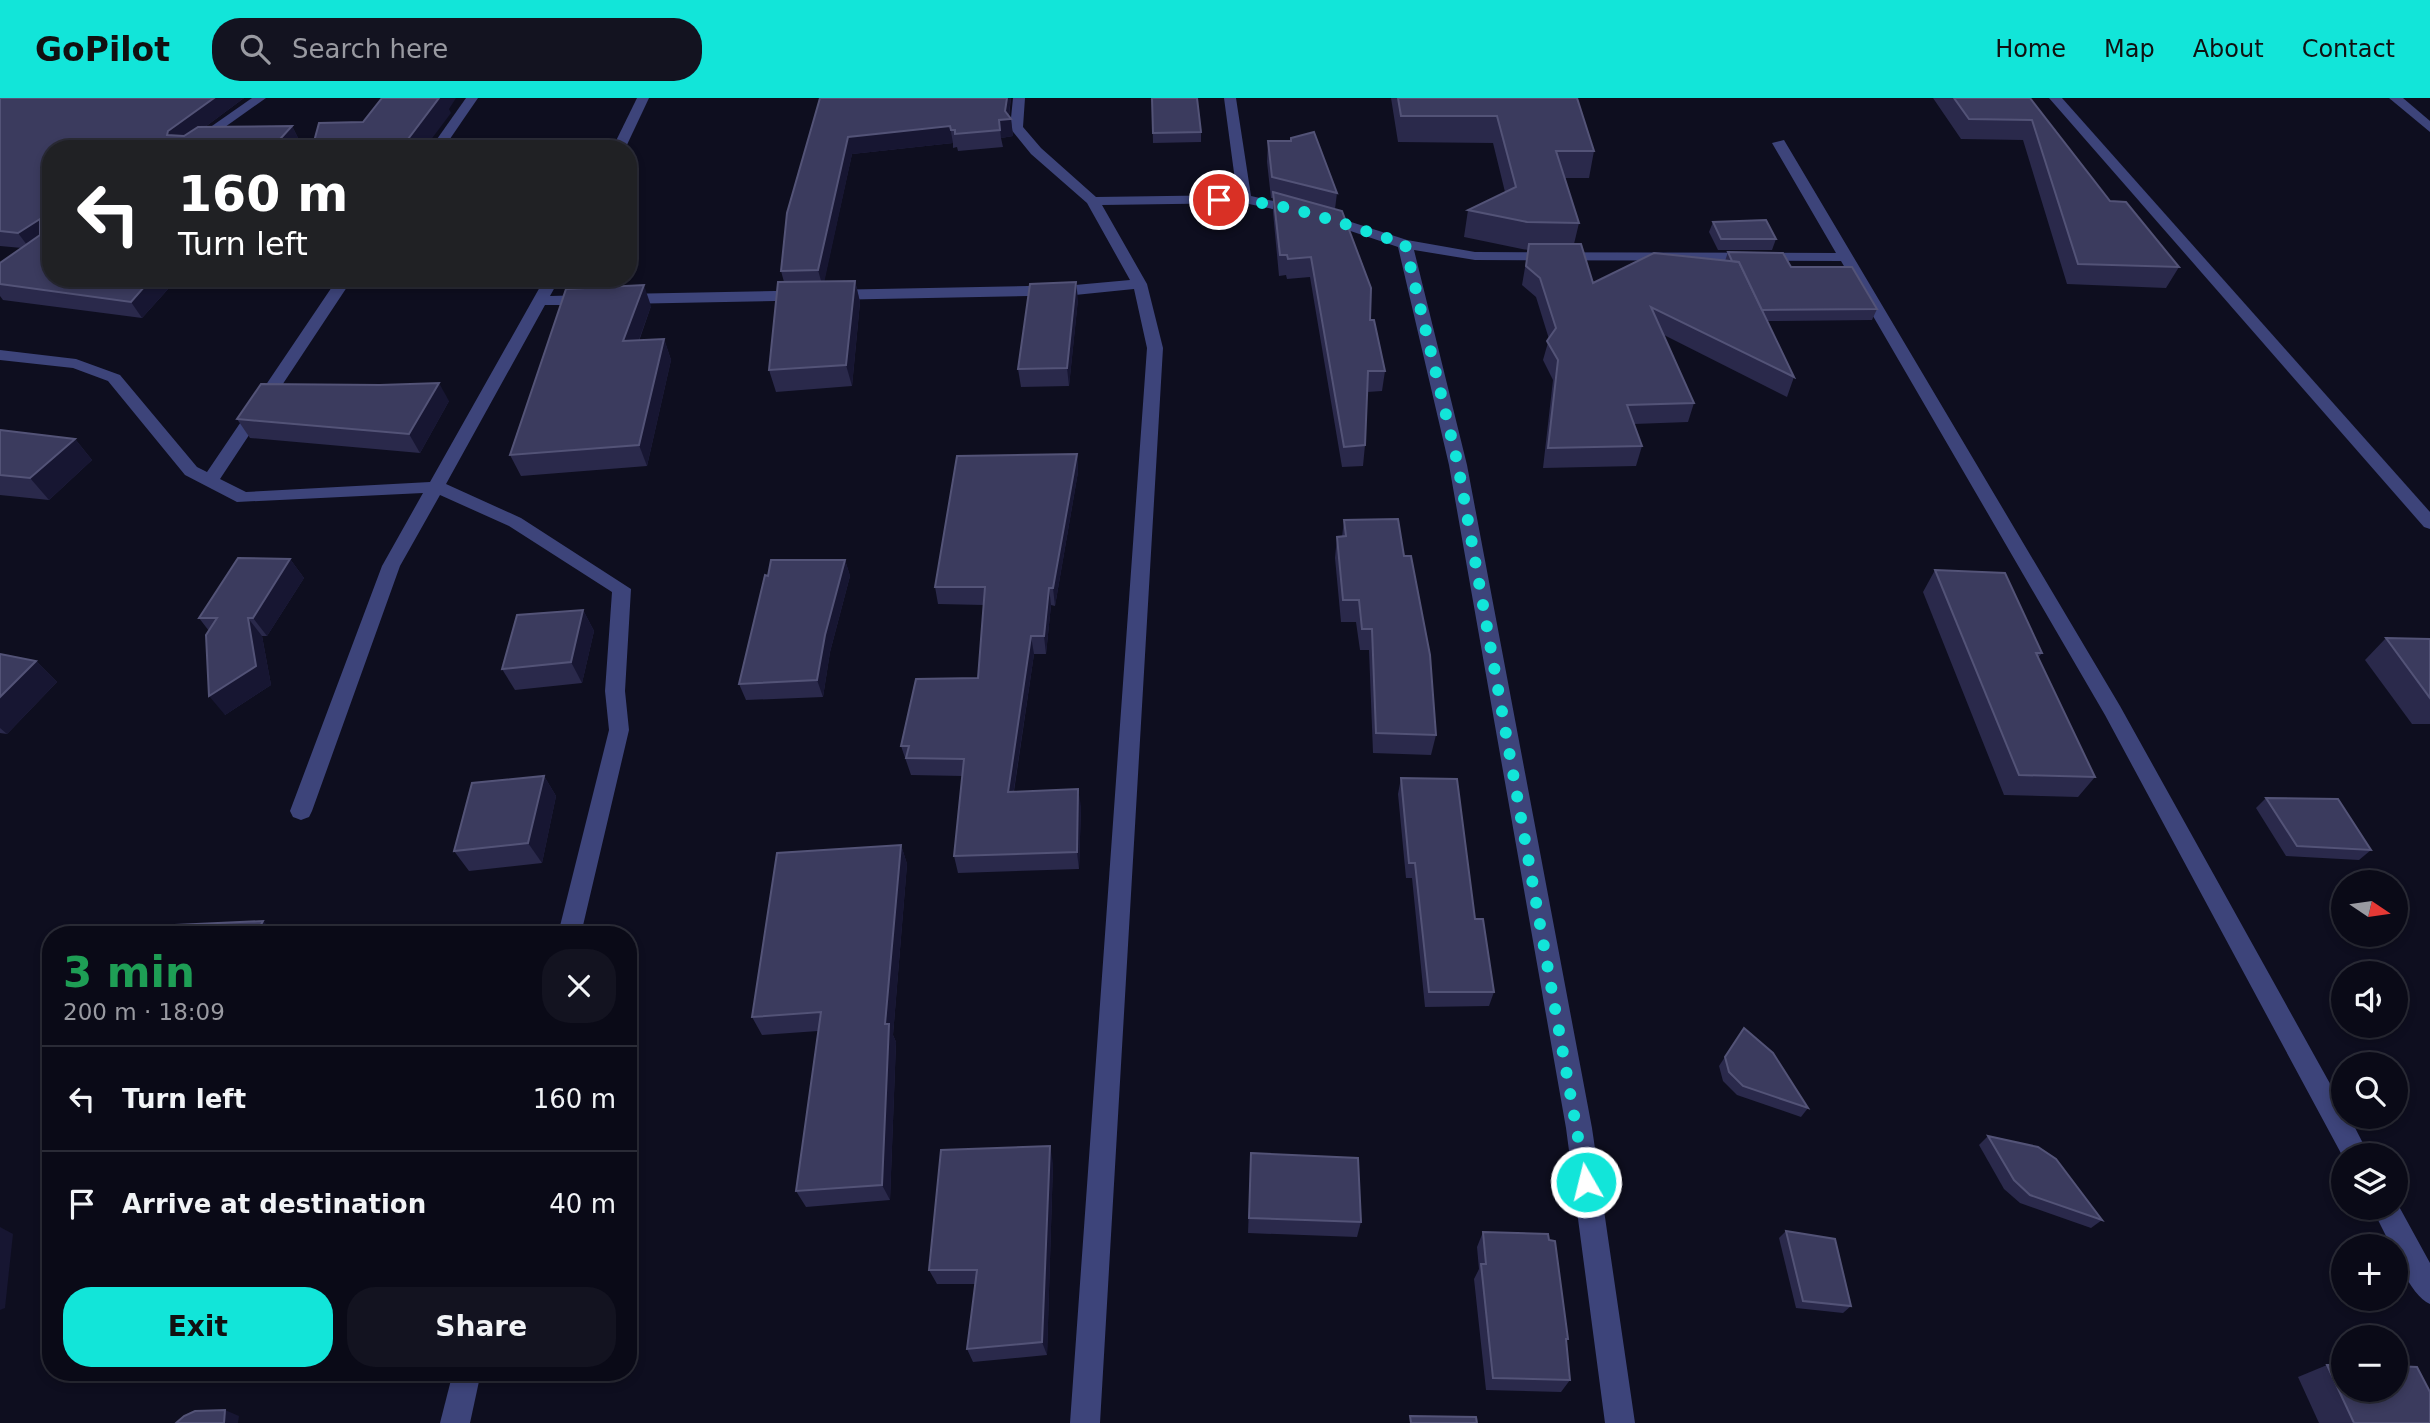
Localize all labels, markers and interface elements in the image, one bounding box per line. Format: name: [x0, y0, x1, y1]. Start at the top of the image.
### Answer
search box: [212, 18, 702, 81]
text: GoPilot: [35, 30, 170, 69]
icon: search: [236, 30, 274, 68]
text: Search here: [292, 34, 448, 64]
text: Home: [1995, 35, 2066, 63]
text: Map: [2104, 35, 2155, 63]
text: About: [2193, 35, 2264, 63]
text: Contact: [2302, 35, 2395, 63]
text: 160 m: [178, 166, 348, 223]
icon: left: [63, 168, 154, 259]
pin: [1189, 170, 1249, 230]
icon: arrive: [1200, 181, 1238, 219]
text: Turn left: [178, 225, 308, 263]
north arrow: [2331, 870, 2408, 947]
map controls: [2331, 870, 2408, 1402]
text: 3 min: [63, 948, 195, 997]
button: close: [542, 949, 616, 1023]
button: sound: [2331, 961, 2408, 1038]
text: 200 m · 18:09: [63, 999, 225, 1025]
button: search: [2331, 1052, 2408, 1129]
icon: left: [63, 1080, 101, 1118]
text: Turn left: [122, 1084, 246, 1114]
text: 160 m: [533, 1084, 616, 1114]
button: layers: [2331, 1143, 2408, 1220]
position arrow: [1549, 1145, 1623, 1219]
icon: arrive: [63, 1185, 101, 1223]
text: Arrive at destination: [122, 1189, 426, 1219]
text: 40 m: [549, 1189, 616, 1219]
button: +: [2331, 1234, 2408, 1311]
button: Exit: [63, 1287, 333, 1367]
button: Share: [347, 1287, 616, 1367]
button: −: [2331, 1325, 2408, 1402]

